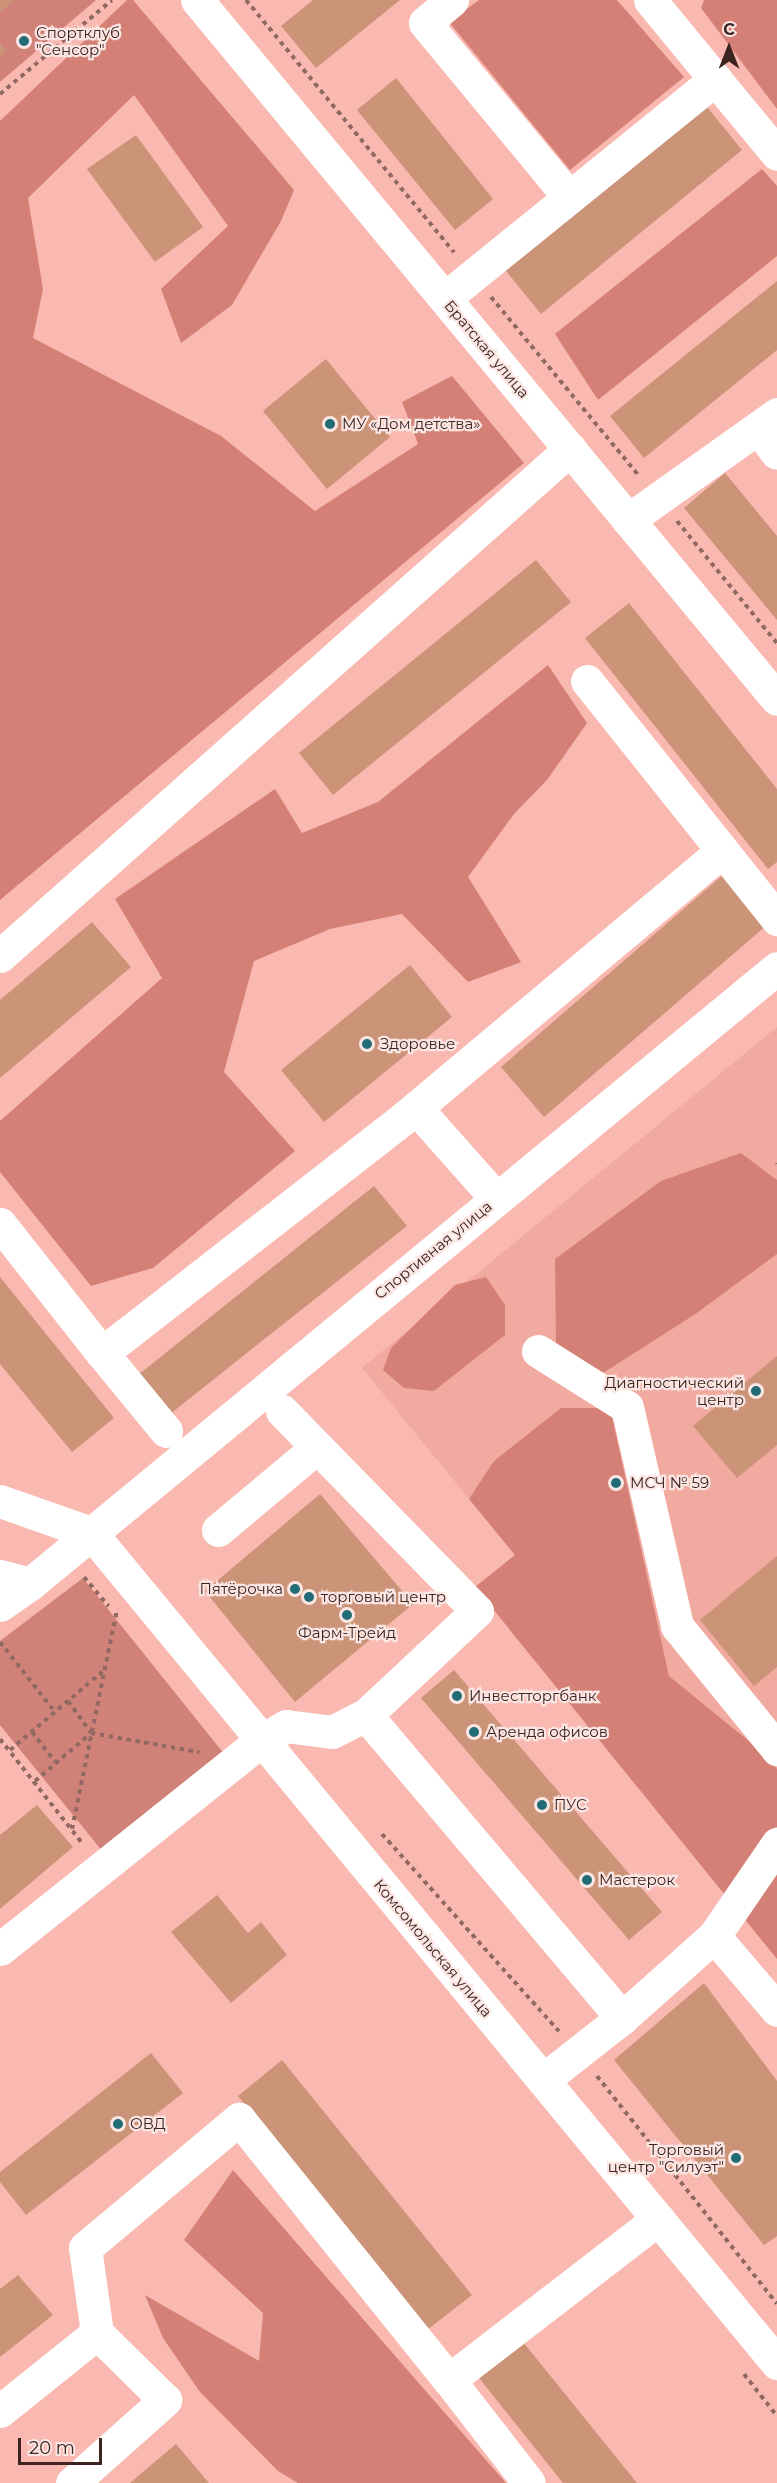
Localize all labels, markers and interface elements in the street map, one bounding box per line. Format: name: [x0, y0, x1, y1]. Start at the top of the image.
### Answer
north arrow: [699, 18, 759, 78]
text: С: [723, 20, 735, 39]
place label: Спортклуб "Сенсор": [36, 23, 120, 58]
marker: Спортклуб "Сенсор": [17, 34, 31, 48]
street label: Братская улица: [441, 296, 533, 402]
place label: МУ «Дом детства»: [342, 415, 480, 433]
marker: МУ «Дом детства»: [323, 417, 337, 431]
marker: Здоровье: [358, 1035, 376, 1053]
place label: Здоровье: [380, 1035, 455, 1053]
street label: Спортивная улица: [371, 1197, 495, 1303]
place label: Диагностический центр: [604, 1373, 744, 1408]
marker: Диагностический центр: [749, 1384, 763, 1398]
marker: МСЧ № 59: [607, 1474, 625, 1492]
place label: МСЧ № 59: [630, 1474, 709, 1492]
place label: Пятёрочка: [199, 1580, 283, 1598]
marker: Пятёрочка: [288, 1582, 302, 1596]
place label: торговый центр: [321, 1588, 446, 1606]
marker: торговый центр: [302, 1590, 316, 1604]
marker: Фарм-Трейд: [340, 1608, 354, 1622]
place label: Фарм-Трейд: [298, 1624, 396, 1642]
place label: Инвестторгбанк: [469, 1687, 597, 1705]
marker: Инвестторгбанк: [450, 1689, 464, 1703]
place label: Аренда офисов: [486, 1723, 608, 1741]
marker: Аренда офисов: [467, 1725, 481, 1739]
place label: ПУС: [554, 1796, 587, 1814]
marker: ПУС: [535, 1798, 549, 1812]
place label: Мастерок: [599, 1871, 675, 1889]
marker: Мастерок: [580, 1873, 594, 1887]
street label: Комсомольская улица: [370, 1875, 496, 2021]
place label: ОВД: [130, 2115, 166, 2133]
marker: ОВД: [111, 2117, 125, 2131]
place label: Торговый центр "Силуэт": [608, 2140, 724, 2175]
marker: Торговый центр "Силуэт": [729, 2151, 743, 2165]
scale bar: [21, 2426, 105, 2464]
text: 20 m: [29, 2437, 75, 2459]

